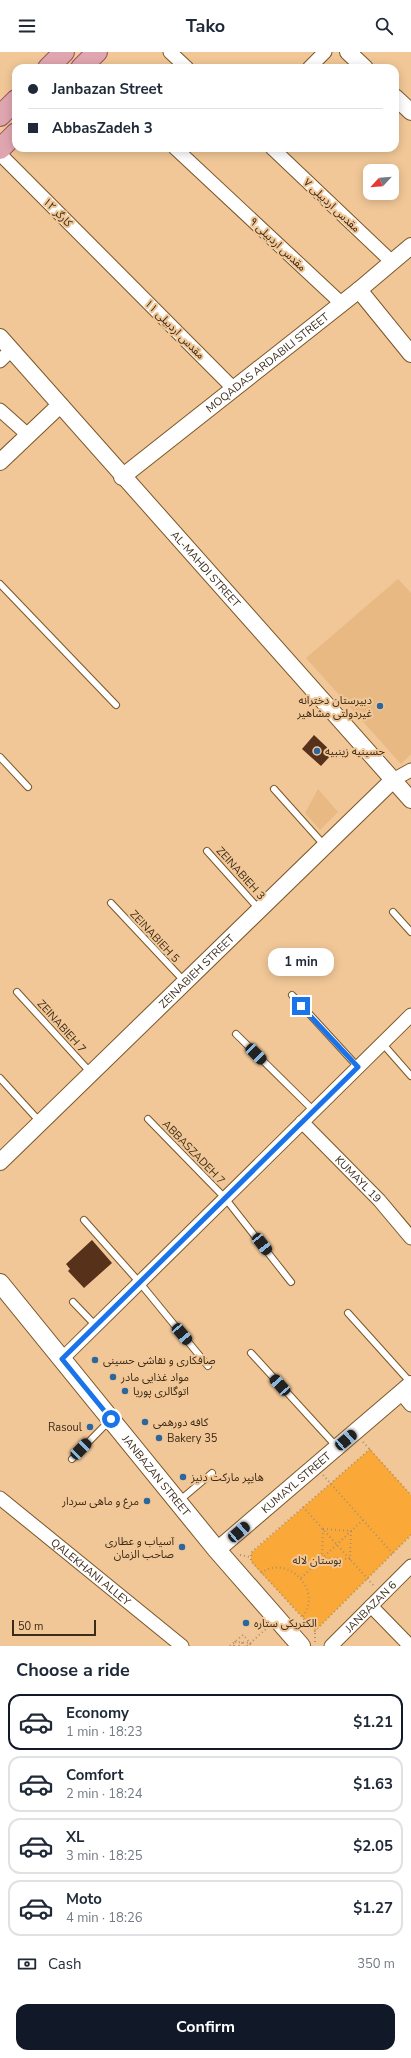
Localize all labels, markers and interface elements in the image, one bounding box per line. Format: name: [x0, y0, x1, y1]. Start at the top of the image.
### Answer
text: Tako: [186, 14, 225, 38]
icon: menu: [16, 15, 38, 37]
icon: search: [373, 15, 395, 37]
text: Janbazan Street: [52, 79, 162, 99]
text: AbbasZadeh 3: [52, 118, 153, 138]
north arrow: [363, 164, 399, 200]
map controls: [363, 164, 399, 200]
street label: مقدس اردبیلی ۷: [300, 175, 363, 236]
street label: کارگر ۱۲: [40, 194, 76, 231]
street label: مقدس اردبیلی ۹: [246, 214, 309, 275]
street label: مقدس اردبیلی ۱۱: [142, 296, 208, 363]
street label: MOQADAS ARDABILI STREET: [203, 309, 333, 416]
street label: AL-MAHDI STREET: [167, 528, 244, 611]
place label: دبیرستان دخترانه غیردولتی مشاهیر: [296, 693, 372, 721]
marker: دبیرستان دخترانه غیردولتی مشاهیر: [375, 701, 385, 711]
place label: حسینیه زینبیه: [325, 744, 385, 759]
marker: حسینیه زینبیه: [312, 746, 322, 756]
street label: ZEINABIEH 3: [213, 844, 268, 903]
street label: ZEINABIEH 5: [127, 907, 183, 966]
street label: ZEINABIEH STREET: [156, 931, 238, 1012]
callout: 1 min: [268, 948, 334, 976]
text: 1 min: [284, 953, 318, 971]
street label: ZEINABIEH 7: [34, 997, 89, 1056]
route end: [292, 997, 310, 1015]
car: [243, 1041, 269, 1067]
street label: ABBASZADEH 7: [159, 1117, 228, 1188]
street label: KUMAYL 19: [331, 1153, 384, 1206]
car: [250, 1231, 274, 1257]
car: [170, 1321, 194, 1347]
place label: صافکاری و نقاشی حسینی: [103, 1353, 216, 1368]
marker: صافکاری و نقاشی حسینی: [90, 1355, 100, 1365]
place label: مواد غذایی مادر: [120, 1370, 189, 1385]
marker: مواد غذایی مادر: [108, 1372, 118, 1382]
car: [268, 1372, 292, 1398]
place label: اتوگالری پوریا: [133, 1384, 189, 1399]
marker: اتوگالری پوریا: [120, 1386, 130, 1396]
route start: [102, 1410, 120, 1428]
place label: کافه دورهمی: [153, 1415, 209, 1430]
marker: کافه دورهمی: [140, 1417, 150, 1427]
place label: Rasoul: [48, 1420, 83, 1435]
marker: Rasoul: [85, 1422, 95, 1432]
car: [333, 1428, 359, 1452]
street label: JANBAZAN STREET: [118, 1431, 194, 1520]
place label: Bakery 35: [167, 1431, 218, 1446]
marker: Bakery 35: [154, 1433, 164, 1443]
car: [68, 1436, 94, 1462]
street label: KUMAYL STREET: [258, 1449, 335, 1517]
place label: هایپر مارکت دنیز: [190, 1470, 264, 1485]
marker: هایپر مارکت دنیز: [178, 1472, 188, 1482]
place label: مرغ و ماهی سردار: [61, 1494, 139, 1509]
marker: مرغ و ماهی سردار: [142, 1496, 152, 1506]
car: [226, 1520, 252, 1544]
place label: آسیاب و عطاری صاحب الزمان: [105, 1534, 175, 1562]
street label: QALEKHANI ALLEY: [47, 1535, 134, 1609]
marker: آسیاب و عطاری صاحب الزمان: [177, 1542, 187, 1552]
park label: بوستان لاله: [292, 1553, 342, 1568]
street label: JANBAZAN 6: [341, 1577, 400, 1636]
place label: الکتریکی ستاره: [254, 1616, 317, 1631]
scale bar: [12, 1618, 96, 1637]
marker: الکتریکی ستاره: [241, 1618, 251, 1628]
text: 50 m: [18, 1619, 43, 1634]
text: Choose a ride: [16, 1658, 130, 1682]
text: Economy: [66, 1703, 129, 1723]
icon: car: [18, 1704, 54, 1740]
text: $1.21: [353, 1712, 393, 1732]
text: 1 min · 18:23: [66, 1723, 142, 1741]
text: Comfort: [66, 1765, 123, 1785]
icon: car: [18, 1766, 54, 1802]
text: $1.63: [353, 1774, 393, 1794]
text: 2 min · 18:24: [66, 1785, 142, 1803]
text: XL: [66, 1827, 85, 1847]
icon: car: [18, 1828, 54, 1864]
text: $2.05: [353, 1836, 393, 1856]
text: 3 min · 18:25: [66, 1847, 142, 1865]
text: Moto: [66, 1889, 102, 1909]
icon: car: [18, 1890, 54, 1926]
text: $1.27: [353, 1898, 393, 1918]
text: 4 min · 18:26: [66, 1909, 142, 1927]
icon: cash: [16, 1953, 38, 1975]
text: Cash: [48, 1954, 82, 1974]
text: 350 m: [357, 1955, 395, 1973]
button: Confirm: [16, 2004, 395, 2050]

